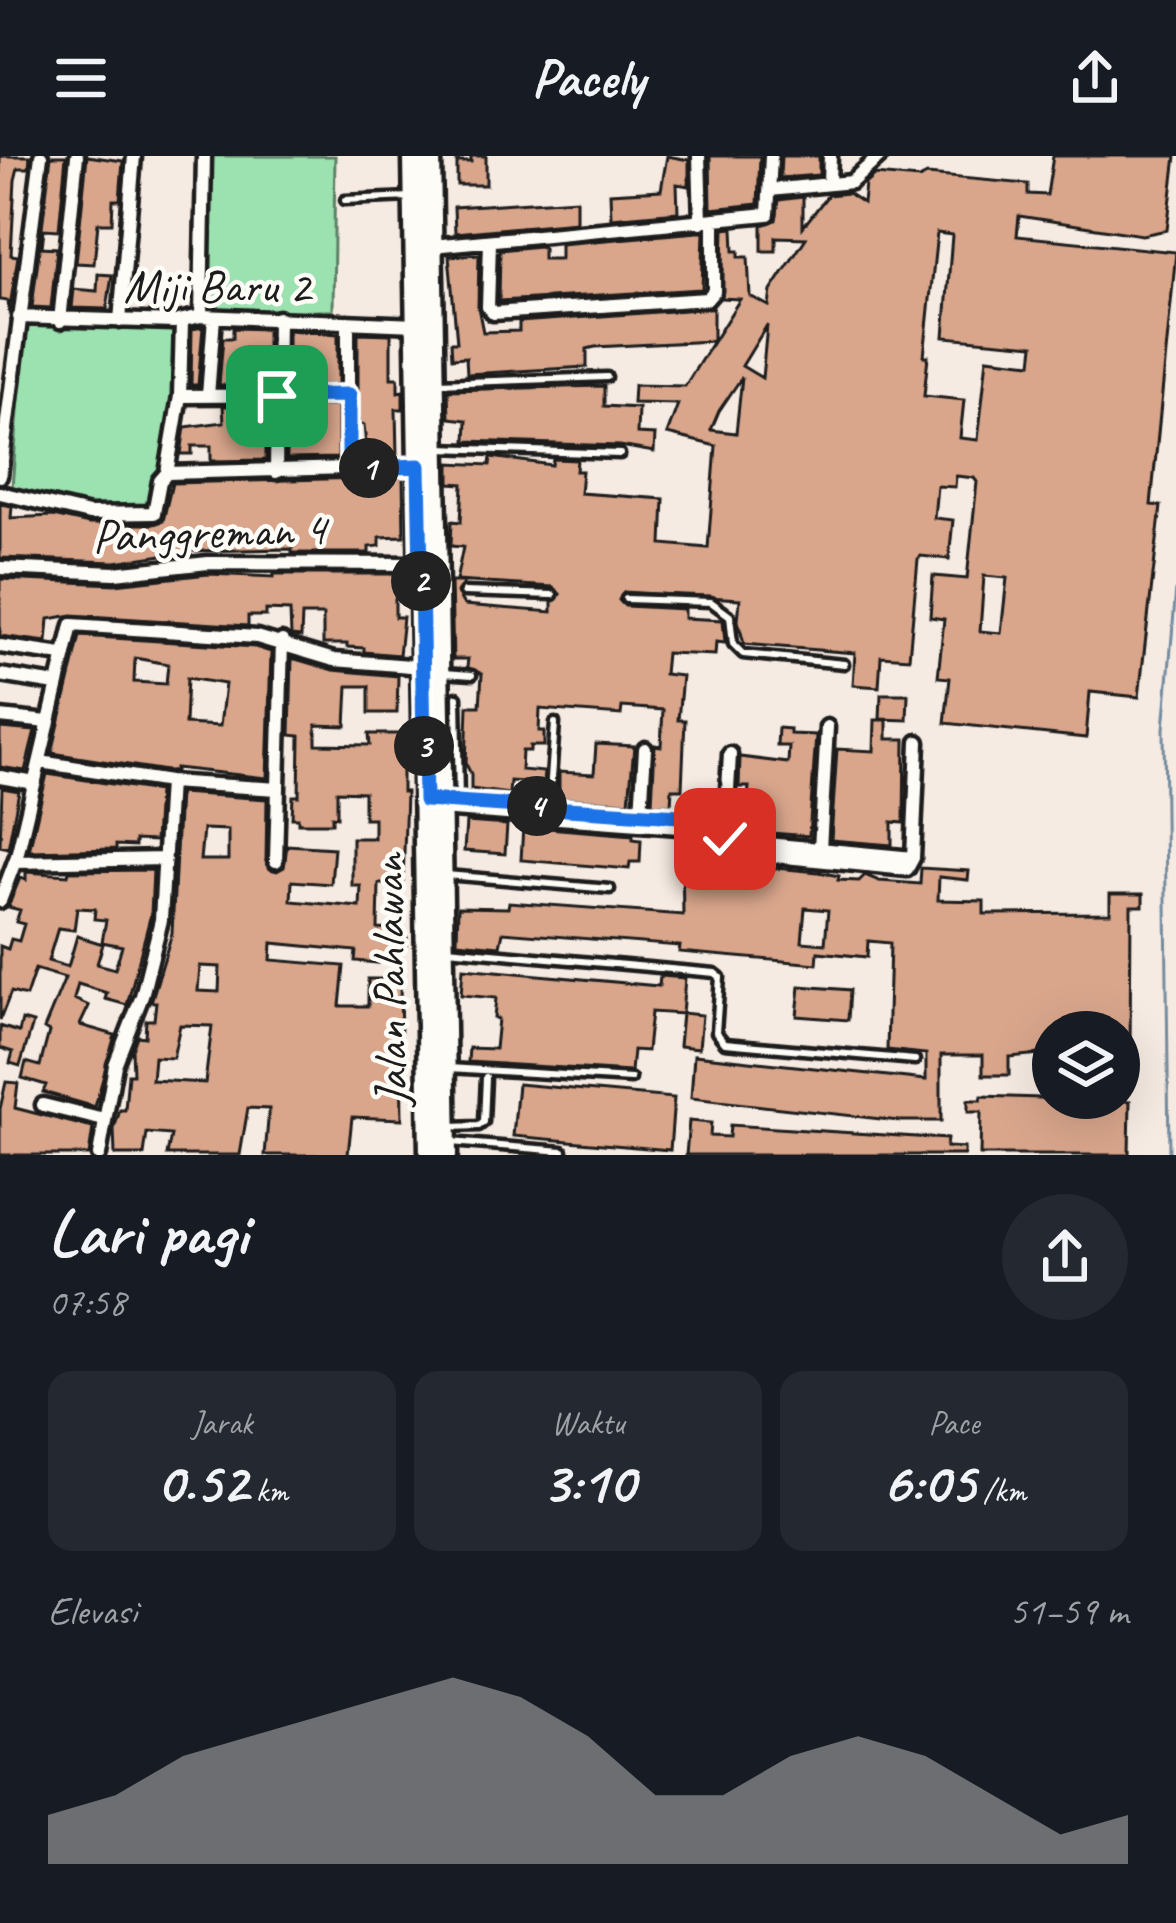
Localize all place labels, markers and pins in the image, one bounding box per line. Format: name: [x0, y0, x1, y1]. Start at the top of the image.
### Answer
pin: [226, 345, 328, 447]
pin: 1: [339, 438, 399, 498]
pin: 2: [391, 551, 451, 611]
pin: 3: [394, 716, 454, 776]
pin: 4: [507, 776, 567, 836]
pin: [674, 788, 776, 890]

